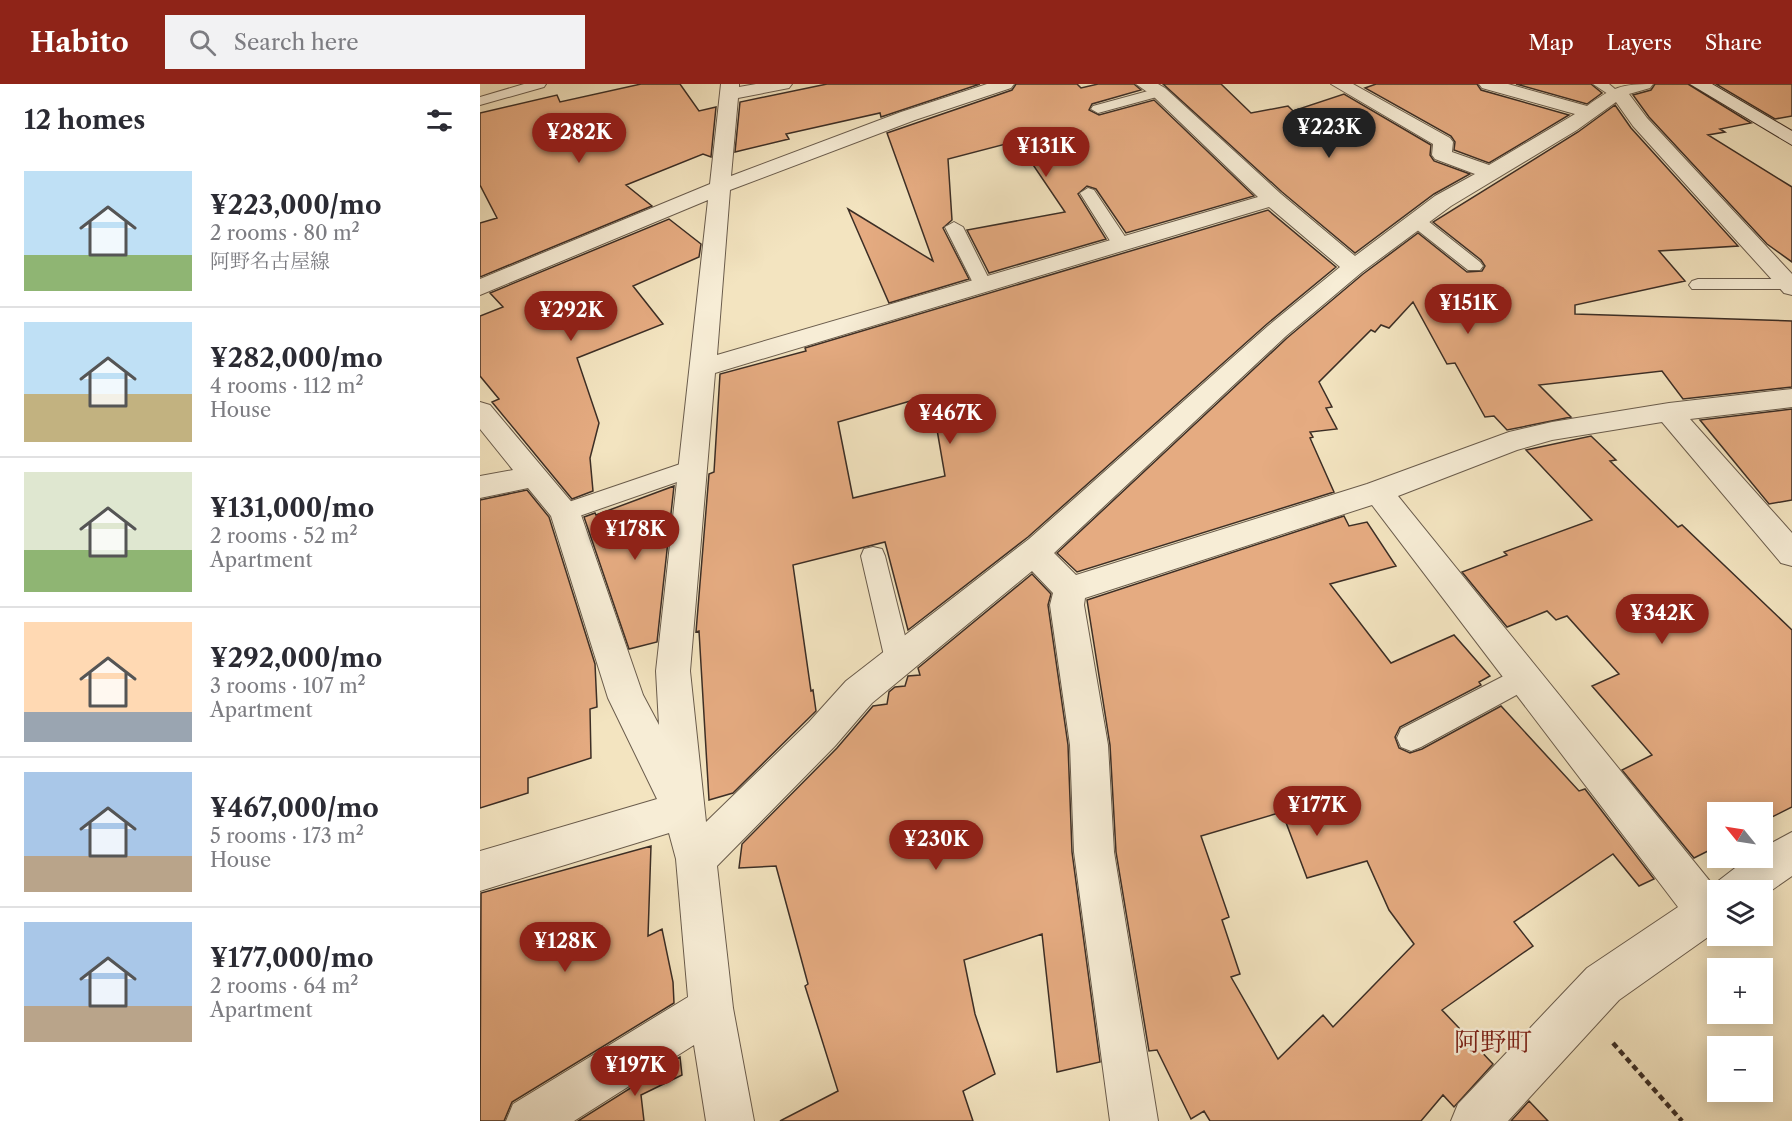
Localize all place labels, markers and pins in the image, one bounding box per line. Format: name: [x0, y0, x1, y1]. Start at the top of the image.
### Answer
pin: ¥223K: [1287, 108, 1371, 159]
pin: ¥282K: [537, 113, 621, 164]
pin: ¥131K: [1004, 127, 1088, 178]
pin: ¥151K: [1426, 284, 1510, 335]
pin: ¥292K: [529, 291, 613, 342]
pin: ¥467K: [908, 394, 992, 445]
pin: ¥178K: [593, 510, 677, 561]
pin: ¥342K: [1620, 594, 1704, 645]
pin: ¥177K: [1275, 786, 1359, 837]
pin: ¥230K: [894, 820, 978, 871]
pin: ¥128K: [523, 922, 607, 973]
pin: ¥197K: [593, 1046, 677, 1097]

